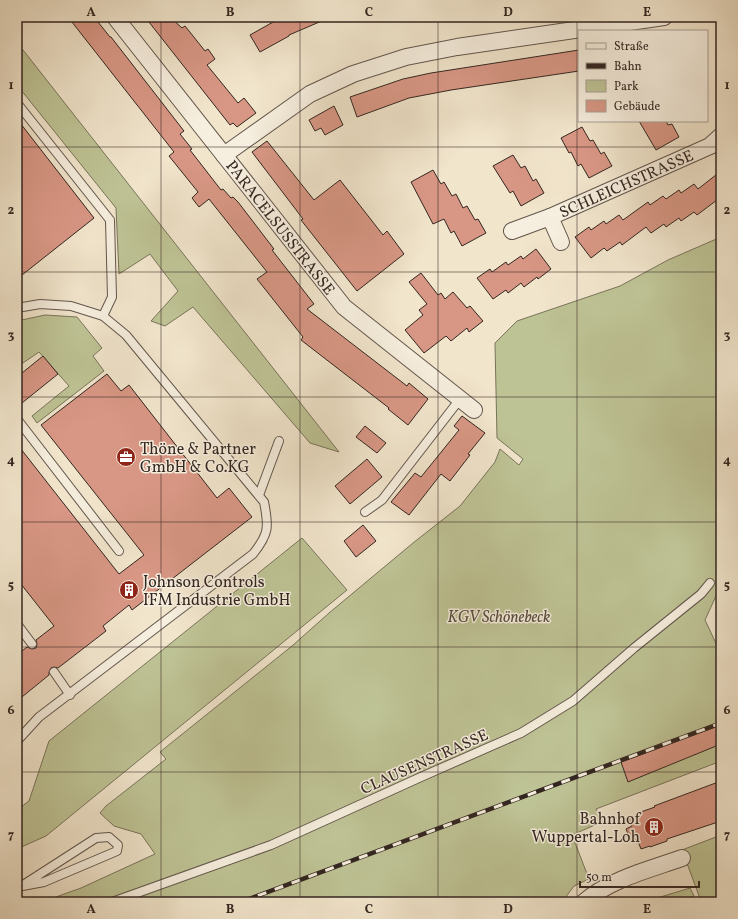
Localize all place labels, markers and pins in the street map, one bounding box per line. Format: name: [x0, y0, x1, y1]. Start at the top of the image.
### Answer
place label: Thöne & Partner GmbH & Co.KG: [140, 439, 256, 479]
office icon: Thöne & Partner GmbH & Co.KG: [115, 446, 137, 468]
place label: Johnson Controls IFM Industrie GmbH: [143, 572, 290, 612]
building icon: Johnson Controls IFM Industrie GmbH: [118, 579, 140, 601]
place label: Bahnhof Wuppertal-Loh: [532, 809, 642, 849]
building icon: Bahnhof Wuppertal-Loh: [643, 816, 665, 838]

